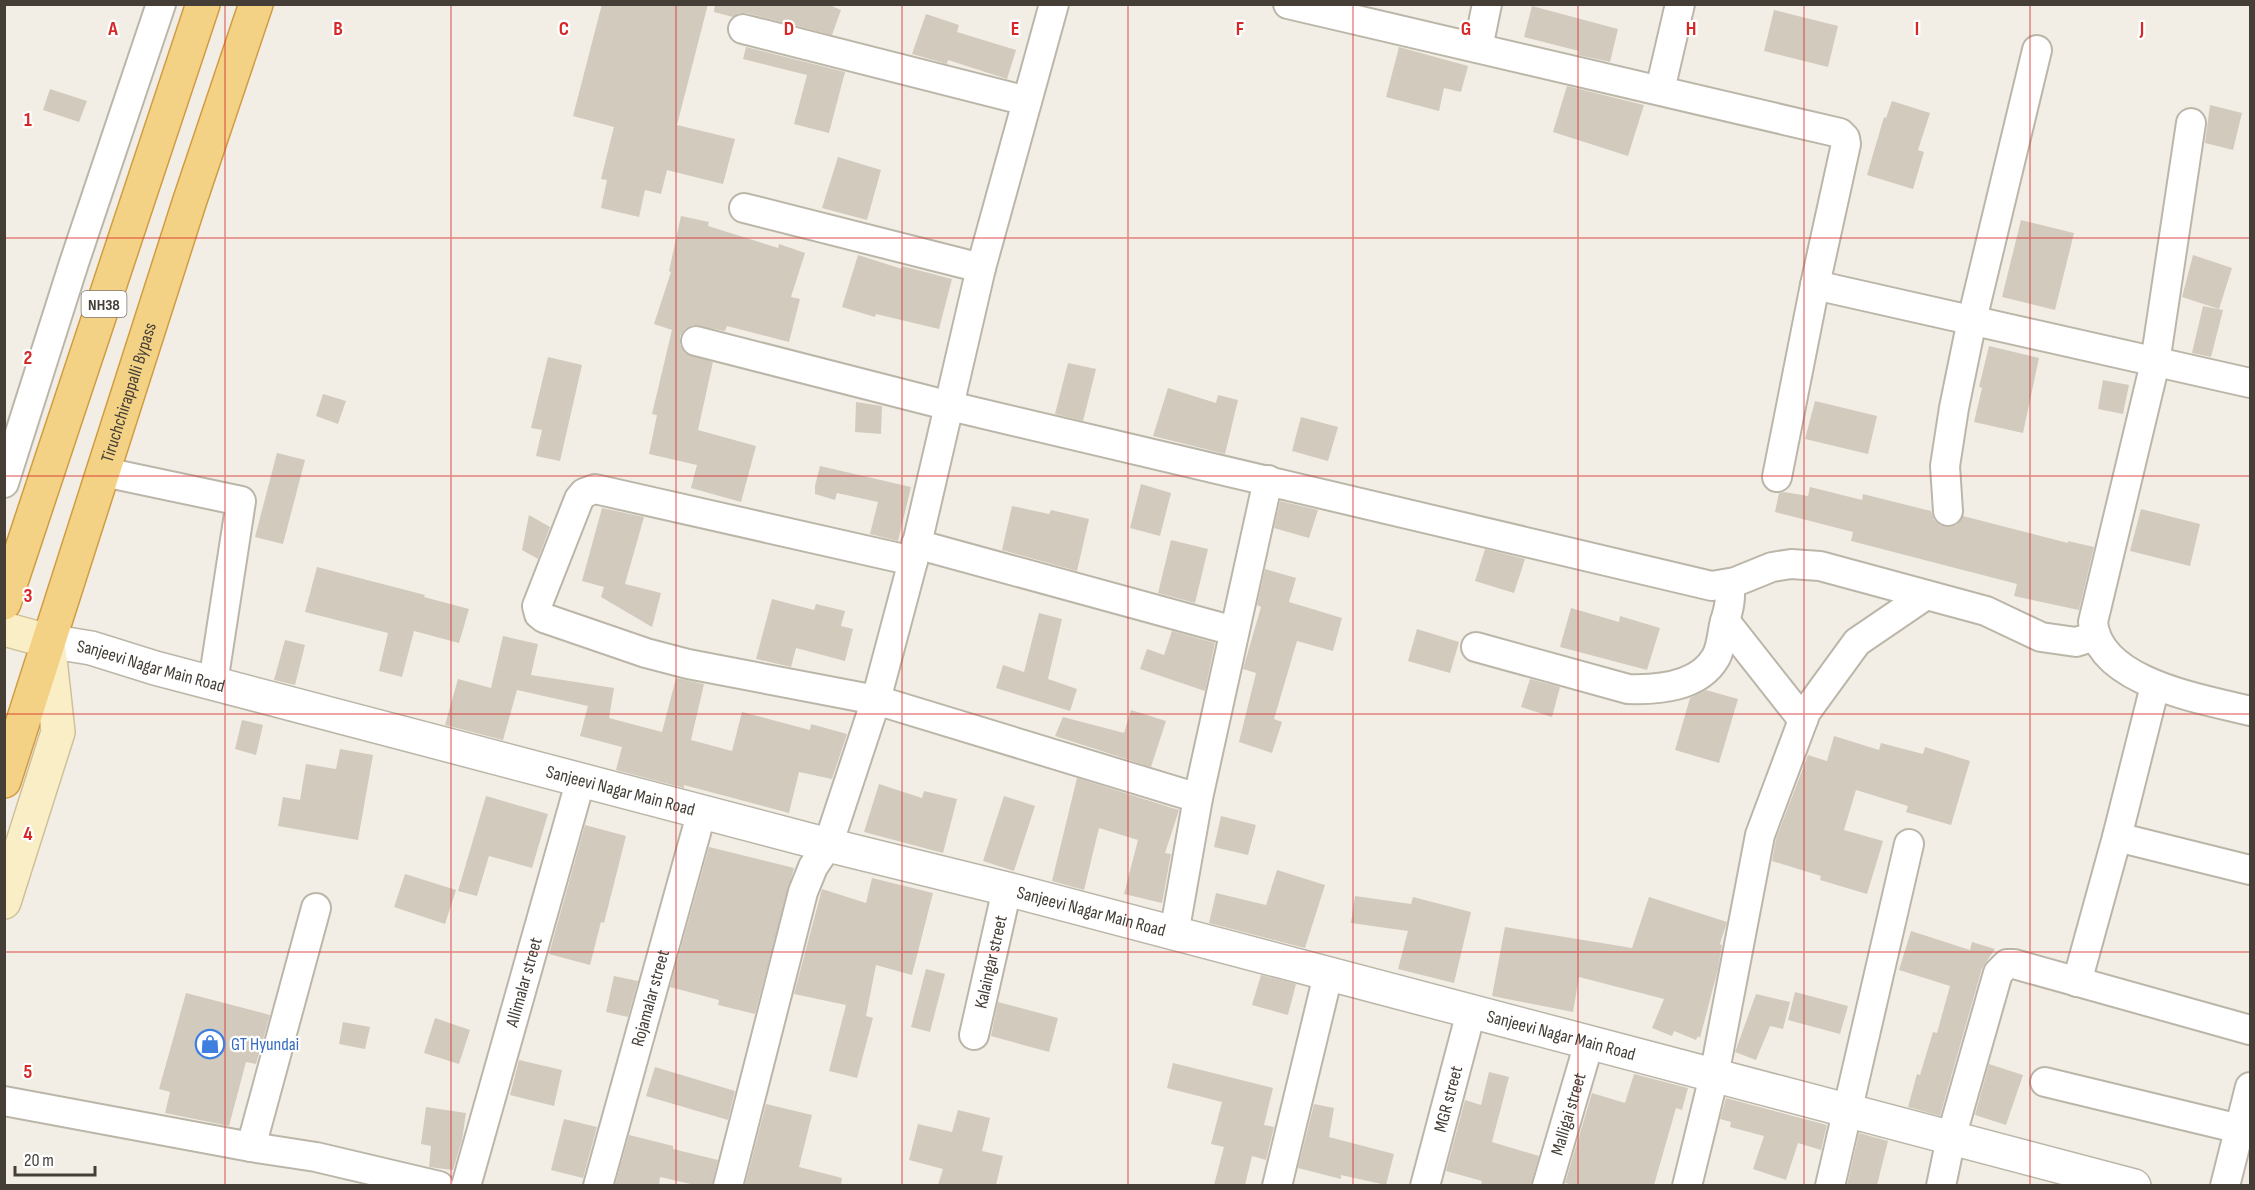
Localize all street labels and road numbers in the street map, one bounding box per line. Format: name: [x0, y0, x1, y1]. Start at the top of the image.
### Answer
road number: NH38: [82, 291, 126, 317]
street label: Tiruchchirappalli Bypass: [97, 320, 161, 465]
street label: Sanjeevi Nagar Main Road: [75, 636, 227, 697]
street label: Sanjeevi Nagar Main Road: [544, 761, 697, 821]
street label: Sanjeevi Nagar Main Road: [1015, 882, 1168, 941]
street label: Kalaingar street: [970, 913, 1012, 1011]
street label: Allimalar street: [501, 934, 547, 1030]
street label: Rojamalar street: [627, 947, 674, 1049]
street label: Sanjeevi Nagar Main Road: [1485, 1006, 1638, 1065]
street label: MGR street: [1430, 1063, 1467, 1135]
street label: Malligai street: [1547, 1070, 1591, 1158]

